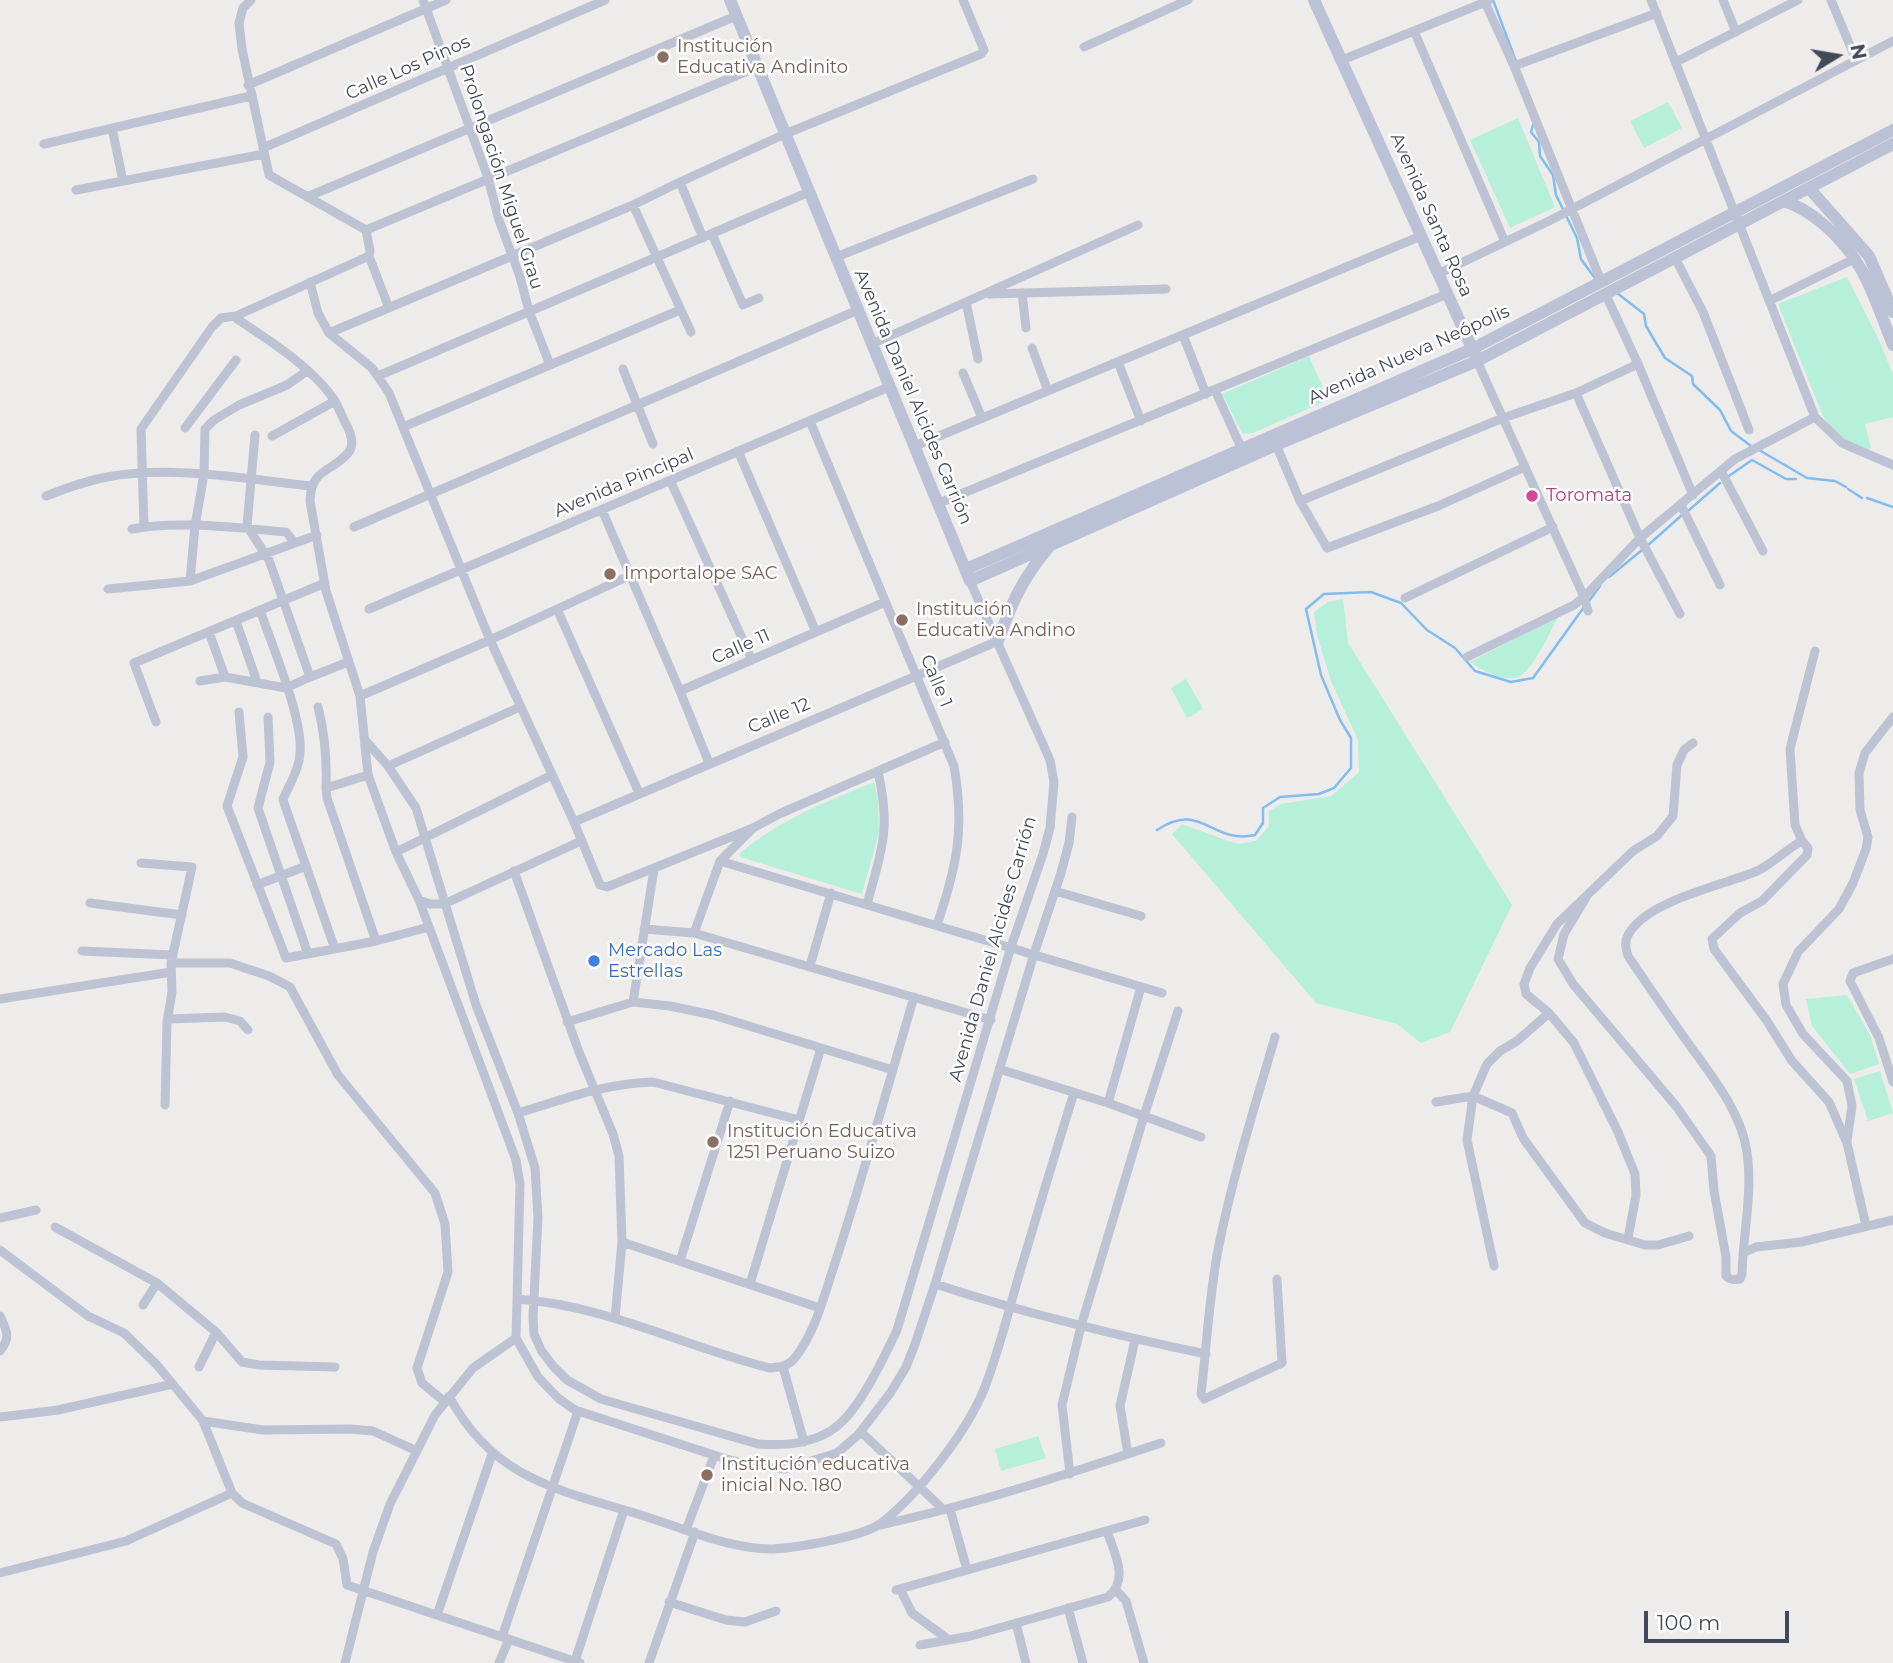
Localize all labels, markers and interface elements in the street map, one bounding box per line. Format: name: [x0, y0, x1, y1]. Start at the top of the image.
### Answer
north arrow: [1802, 21, 1872, 91]
street label: Calle Los Pinos: [343, 31, 473, 105]
place label: Institución Educativa Andinito: [677, 36, 848, 78]
text: N: [1845, 42, 1871, 62]
marker: Institución Educativa Andinito: [655, 49, 671, 65]
street label: Prolongación Miguel Grau: [454, 62, 548, 292]
street label: Avenida Santa Rosa: [1385, 130, 1477, 300]
street label: Avenida Daniel Alcides Carrión: [849, 266, 977, 528]
street label: Avenida Nueva Neópolis: [1305, 301, 1513, 409]
street label: Avenida Pincipal: [551, 444, 697, 522]
place label: Toromata: [1546, 485, 1632, 507]
marker: Toromata: [1524, 488, 1540, 504]
place label: Importalope SAC: [624, 563, 778, 585]
marker: Importalope SAC: [602, 566, 618, 582]
place label: Institución Educativa Andino: [916, 599, 1075, 642]
marker: Institución Educativa Andino: [894, 612, 910, 628]
street label: Calle 11: [709, 625, 773, 669]
street label: Calle 1: [915, 651, 957, 711]
street label: Calle 12: [745, 693, 813, 739]
street label: Avenida Daniel Alcides Carrión: [945, 814, 1041, 1084]
place label: Mercado Las Estrellas: [608, 940, 722, 982]
marker: Mercado Las Estrellas: [586, 953, 602, 969]
place label: Institución Educativa 1251 Peruano Suizo: [727, 1121, 917, 1164]
marker: Institución Educativa 1251 Peruano Suizo: [705, 1134, 721, 1150]
place label: Institución educativa inicial No. 180: [721, 1454, 910, 1496]
marker: Institución educativa inicial No. 180: [699, 1467, 715, 1483]
scale bar: [1648, 1596, 1793, 1640]
text: 100 m: [1657, 1610, 1720, 1635]

